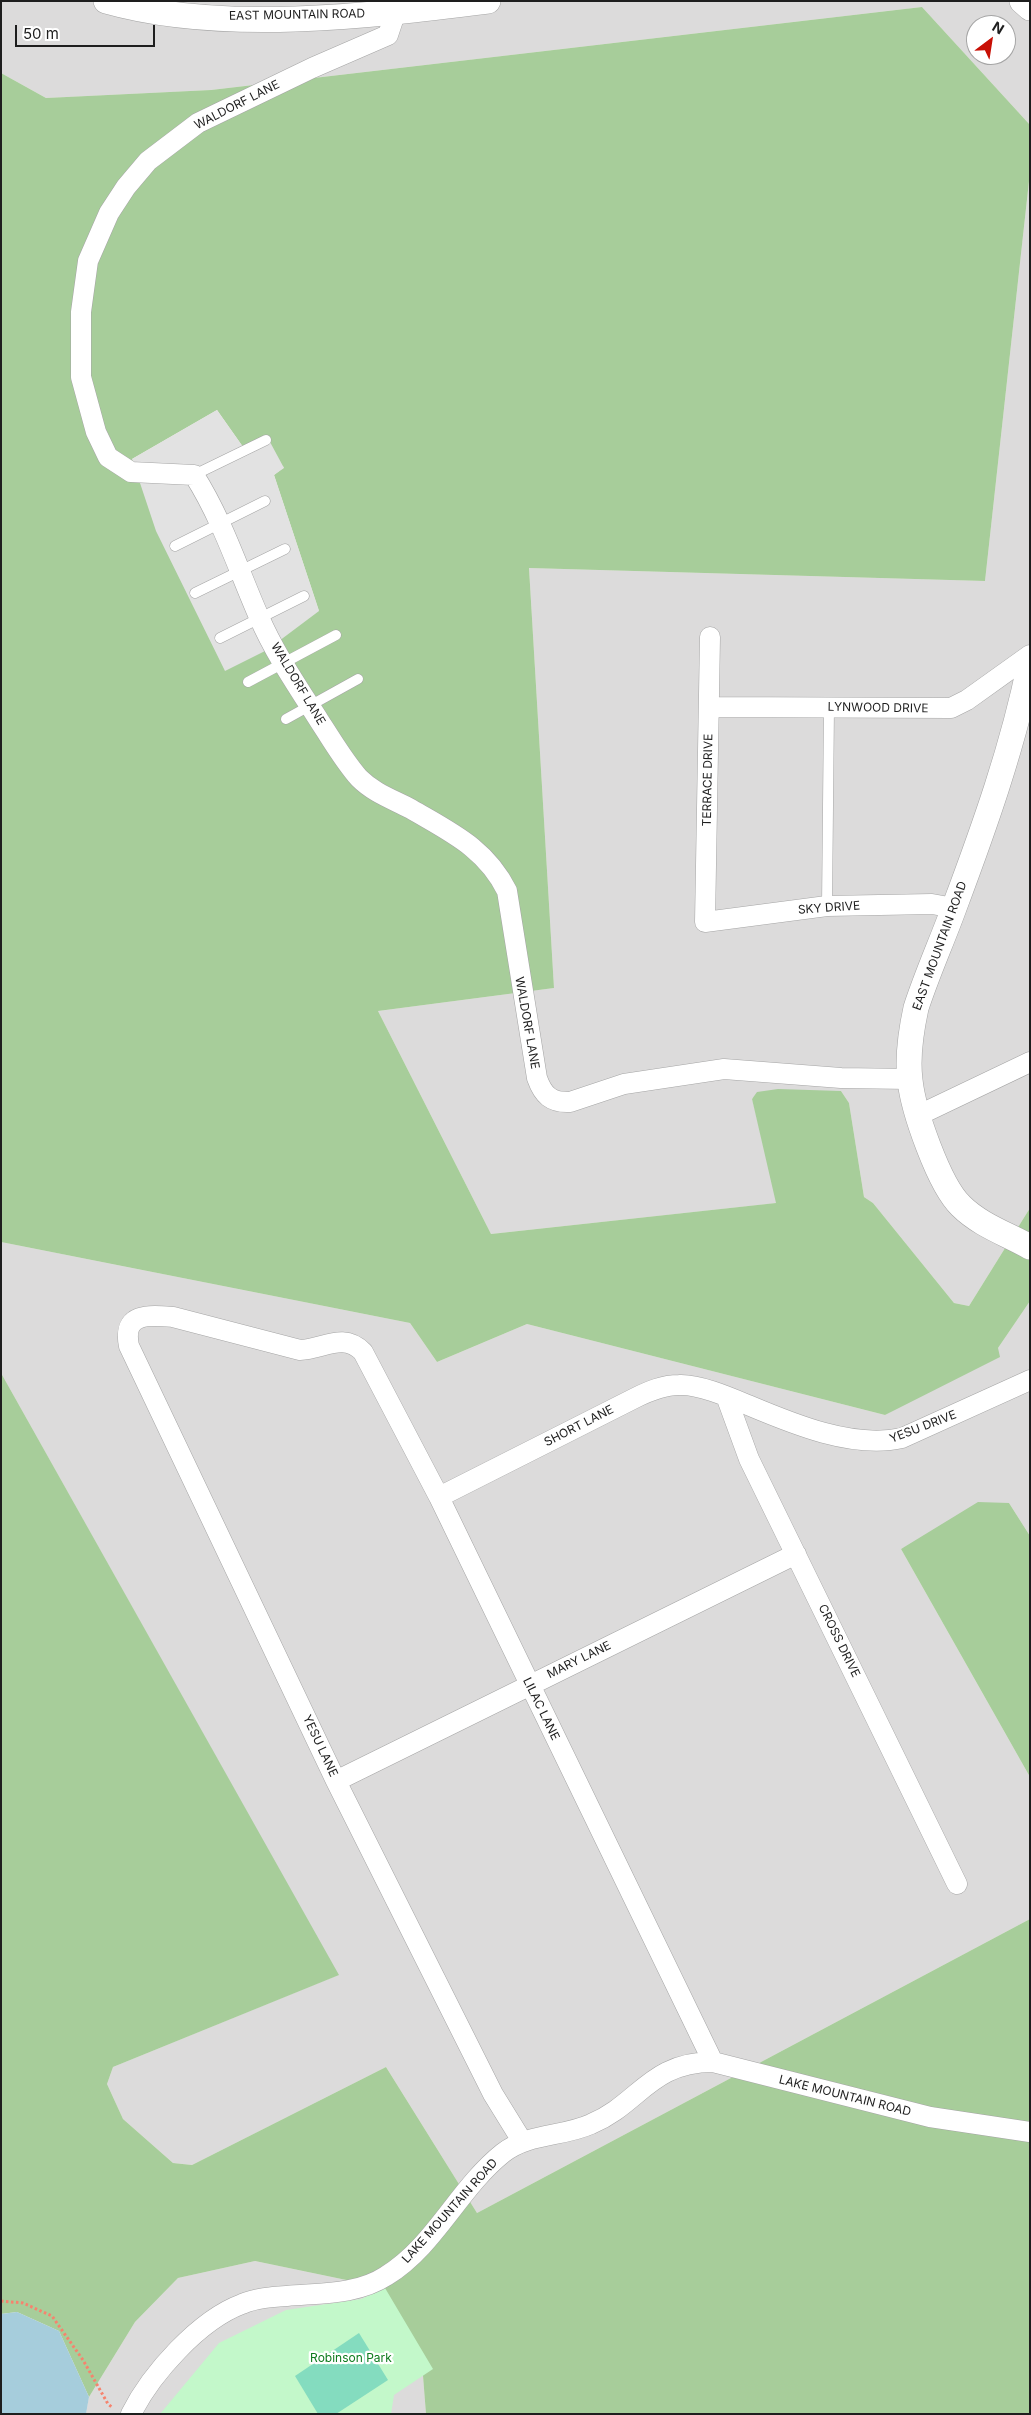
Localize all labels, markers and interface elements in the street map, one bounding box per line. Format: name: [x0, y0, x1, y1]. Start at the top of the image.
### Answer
street label: EAST MOUNTAIN ROAD: [229, 7, 365, 23]
scale bar: [18, 15, 158, 47]
north arrow: [966, 15, 1016, 65]
text: N: [990, 18, 1007, 38]
text: 50 m: [23, 24, 59, 43]
street label: WALDORF LANE: [192, 77, 282, 133]
street label: WALDORF LANE: [268, 640, 328, 728]
street label: LYNWOOD DRIVE: [827, 700, 929, 716]
street label: TERRACE DRIVE: [700, 734, 716, 826]
street label: EAST MOUNTAIN ROAD: [910, 879, 970, 1013]
street label: SKY DRIVE: [797, 899, 861, 917]
street label: WALDORF LANE: [512, 976, 542, 1070]
street label: SHORT LANE: [542, 1402, 616, 1450]
street label: YESU DRIVE: [888, 1408, 958, 1446]
street label: CROSS DRIVE: [815, 1602, 863, 1680]
street label: MARY LANE: [545, 1638, 613, 1682]
street label: LILAC LANE: [520, 1675, 562, 1743]
street label: YESU LANE: [299, 1713, 341, 1779]
street label: LAKE MOUNTAIN ROAD: [777, 2073, 913, 2119]
street label: LAKE MOUNTAIN ROAD: [399, 2156, 501, 2266]
park label: Robinson Park: [310, 2351, 392, 2365]

